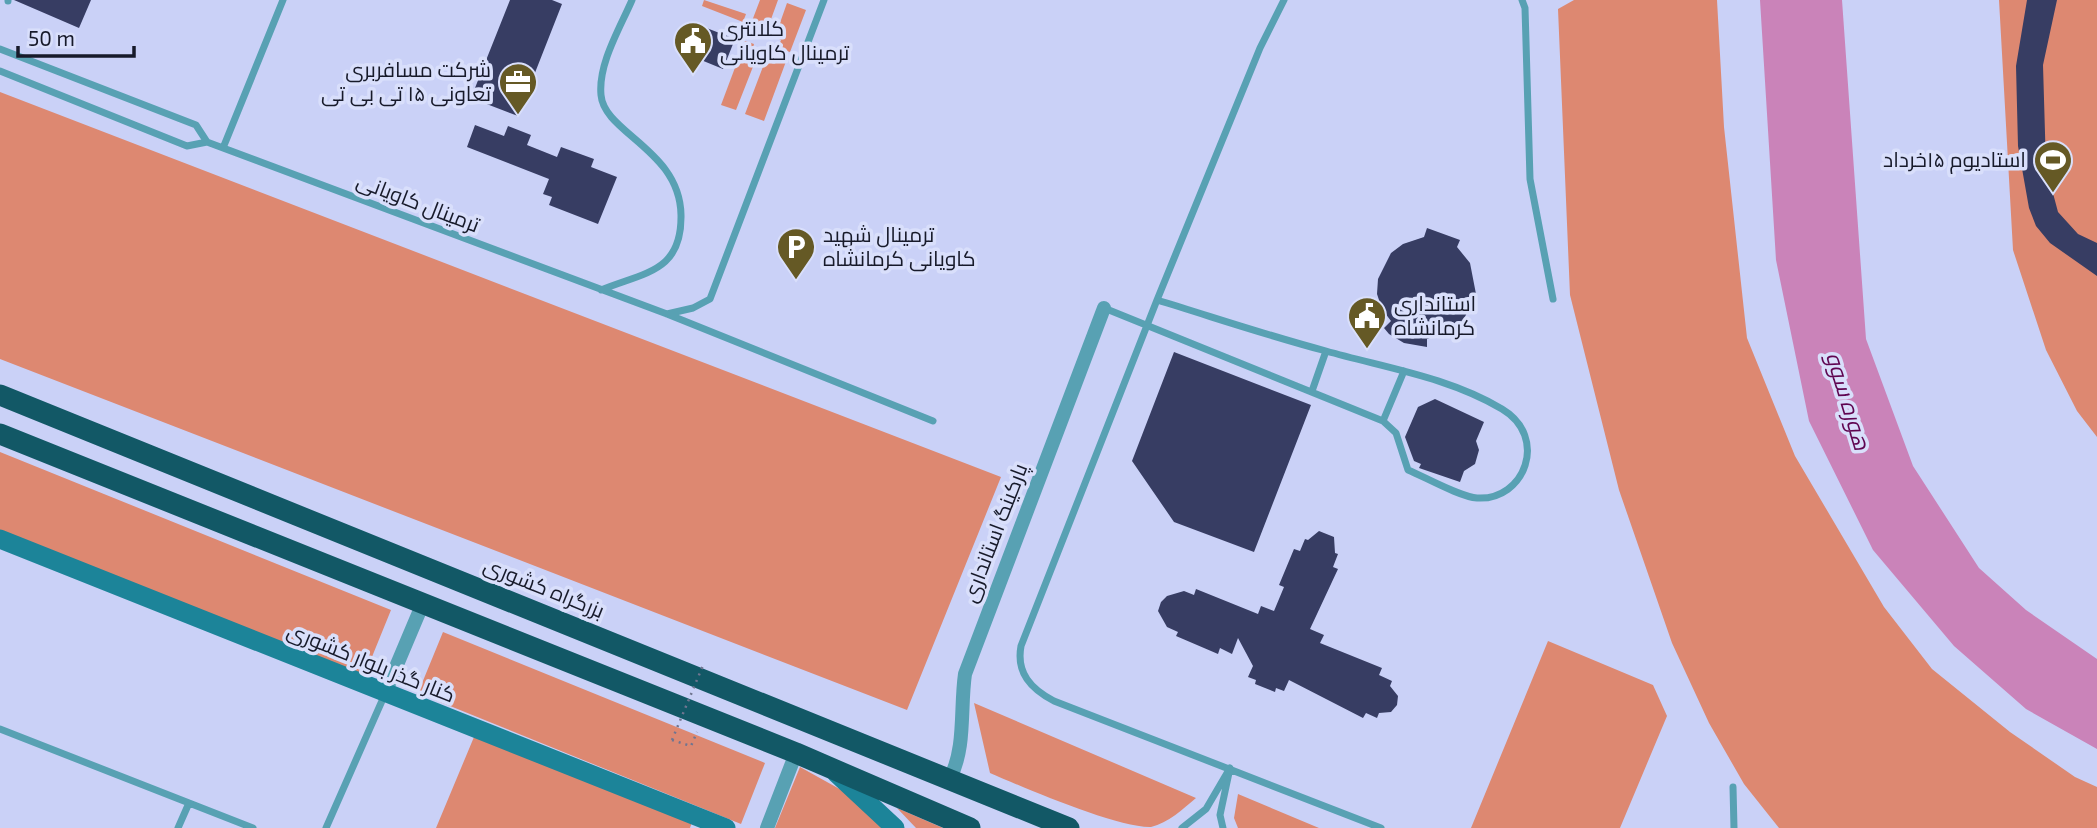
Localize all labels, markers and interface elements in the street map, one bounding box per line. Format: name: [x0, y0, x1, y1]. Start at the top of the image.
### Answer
scale bar: [18, 14, 133, 58]
place label: کلانتری ترمینال کاویانی: [720, 15, 850, 66]
public building icon: کلانتری ترمینال کاویانی: [672, 20, 714, 75]
text: 50 m: [28, 25, 75, 50]
place label: شرکت مسافربری تعاونی ۱۵ تی بی تی: [321, 56, 491, 107]
office icon: شرکت مسافربری تعاونی ۱۵ تی بی تی: [497, 61, 539, 116]
sports icon: استادیوم ۱۵خرداد: [2032, 139, 2074, 194]
place label: استادیوم ۱۵خرداد: [1883, 146, 2026, 174]
street label: ترمینال کاویانی: [353, 167, 484, 238]
place label: ترمینال شهید کاویانی کرمانشاه: [823, 221, 976, 272]
parking icon: ترمینال شهید کاویانی کرمانشاه: [775, 226, 817, 281]
place label: استانداری کرمانشاه: [1394, 290, 1476, 340]
public building icon: استانداری کرمانشاه: [1346, 295, 1388, 350]
water label: هوره سوو: [1820, 348, 1877, 454]
street label: پارکینگ استانداری: [956, 459, 1035, 607]
street label: بزرگراه کشوری: [480, 551, 609, 624]
street label: کنار گذر بلوار کشوری: [283, 616, 459, 709]

